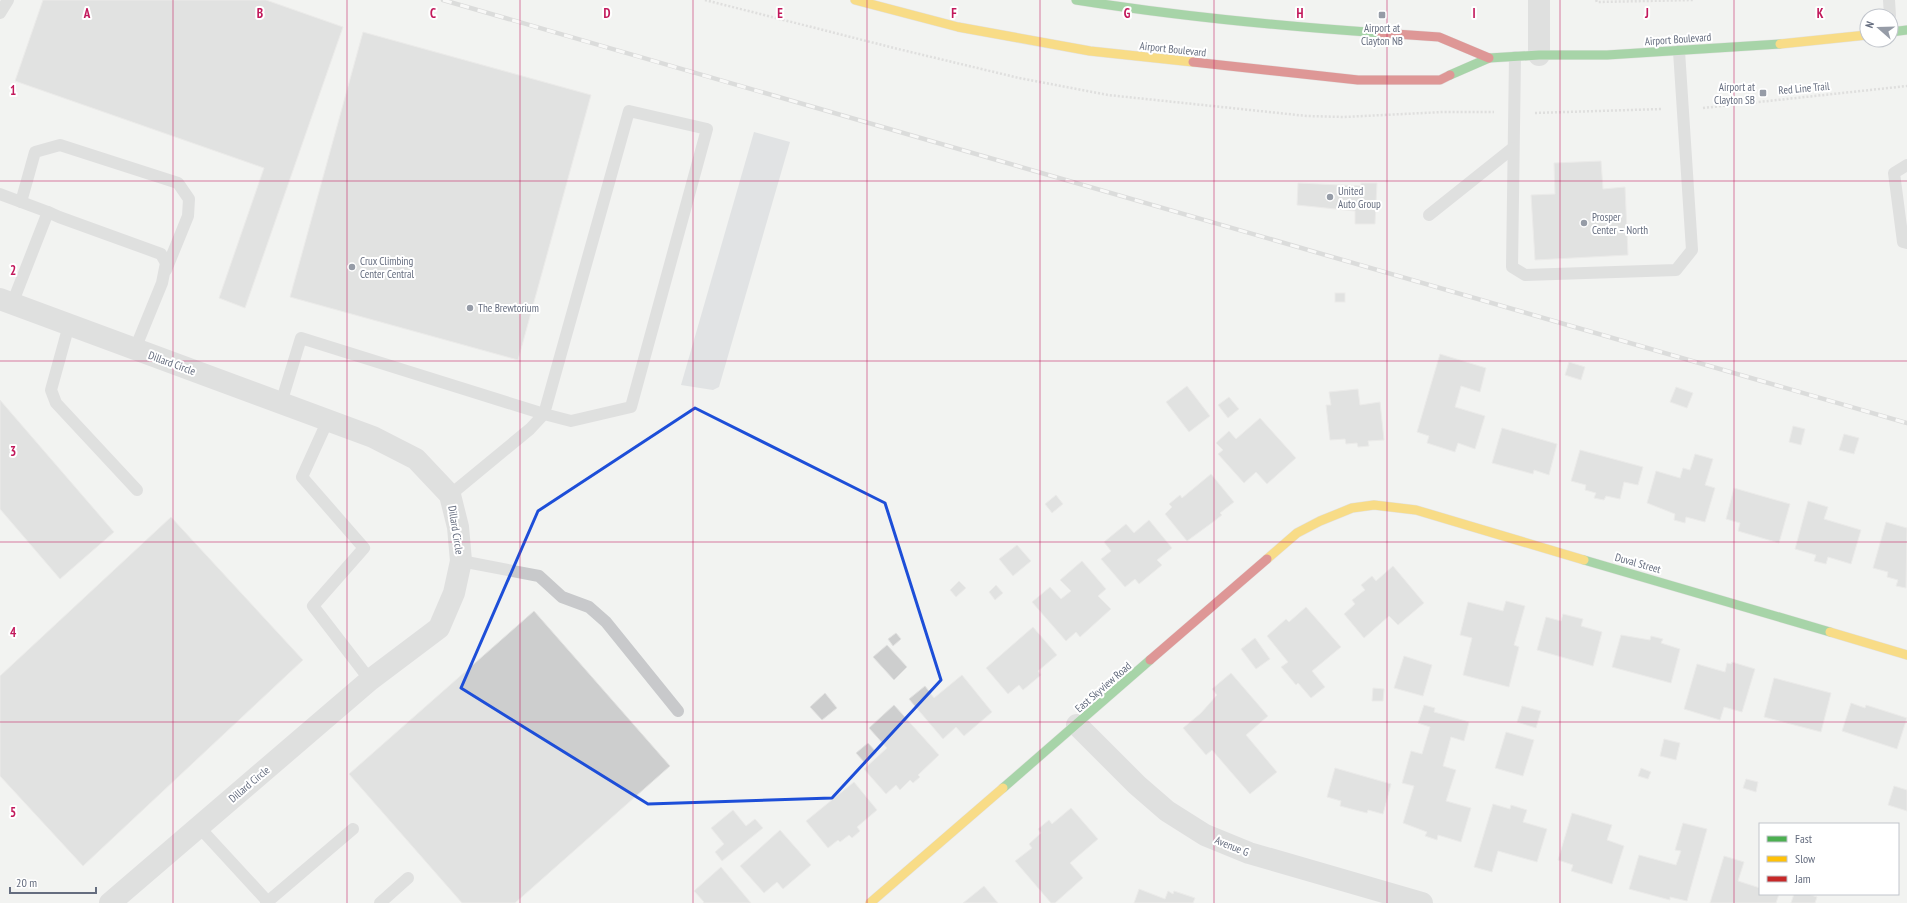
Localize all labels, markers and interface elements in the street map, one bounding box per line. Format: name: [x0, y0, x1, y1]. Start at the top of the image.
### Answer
text: A: [83, 5, 91, 22]
text: B: [257, 5, 263, 22]
text: C: [430, 5, 436, 22]
text: D: [604, 5, 611, 22]
text: E: [777, 5, 783, 22]
text: F: [951, 5, 957, 22]
text: G: [1124, 5, 1131, 22]
text: H: [1297, 5, 1304, 22]
text: I: [1472, 5, 1476, 22]
text: J: [1644, 5, 1649, 22]
text: K: [1817, 5, 1824, 22]
north arrow: [1859, 8, 1899, 48]
marker: Airport at Clayton NB: [1377, 10, 1387, 20]
text: N: [1862, 19, 1877, 30]
place label: Airport at Clayton NB: [1361, 21, 1403, 48]
street label: Airport Boulevard: [1644, 30, 1712, 48]
street label: Airport Boulevard: [1139, 39, 1207, 59]
street label: Red Line Trail: [1778, 79, 1831, 97]
place label: Airport at Clayton SB: [1714, 80, 1755, 107]
text: 1: [10, 82, 16, 99]
marker: Airport at Clayton SB: [1758, 88, 1768, 98]
place label: United Auto Group: [1338, 184, 1381, 211]
marker: United Auto Group: [1325, 192, 1335, 202]
place label: Prosper Center – North: [1592, 210, 1648, 237]
marker: Prosper Center – North: [1579, 218, 1589, 228]
place label: Crux Climbing Center Central: [360, 254, 414, 281]
text: 2: [10, 262, 16, 279]
marker: Crux Climbing Center Central: [347, 262, 357, 272]
place label: The Brewtorium: [478, 301, 539, 315]
marker: The Brewtorium: [465, 303, 475, 313]
street label: Dillard Circle: [146, 348, 198, 378]
text: 3: [10, 443, 16, 460]
street label: Dillard Circle: [445, 505, 467, 556]
street label: Duval Street: [1614, 550, 1662, 576]
text: 4: [10, 624, 17, 641]
street label: East Skyview Road: [1072, 659, 1134, 715]
street label: Dillard Circle: [226, 763, 273, 805]
text: 5: [10, 804, 16, 821]
legend: [1759, 823, 1899, 895]
text: Fast: [1795, 831, 1813, 846]
street label: Avenue G: [1213, 833, 1251, 859]
text: Slow: [1795, 851, 1816, 866]
scale bar: [10, 869, 96, 895]
text: Jam: [1794, 871, 1811, 886]
text: 20 m: [16, 875, 37, 890]

